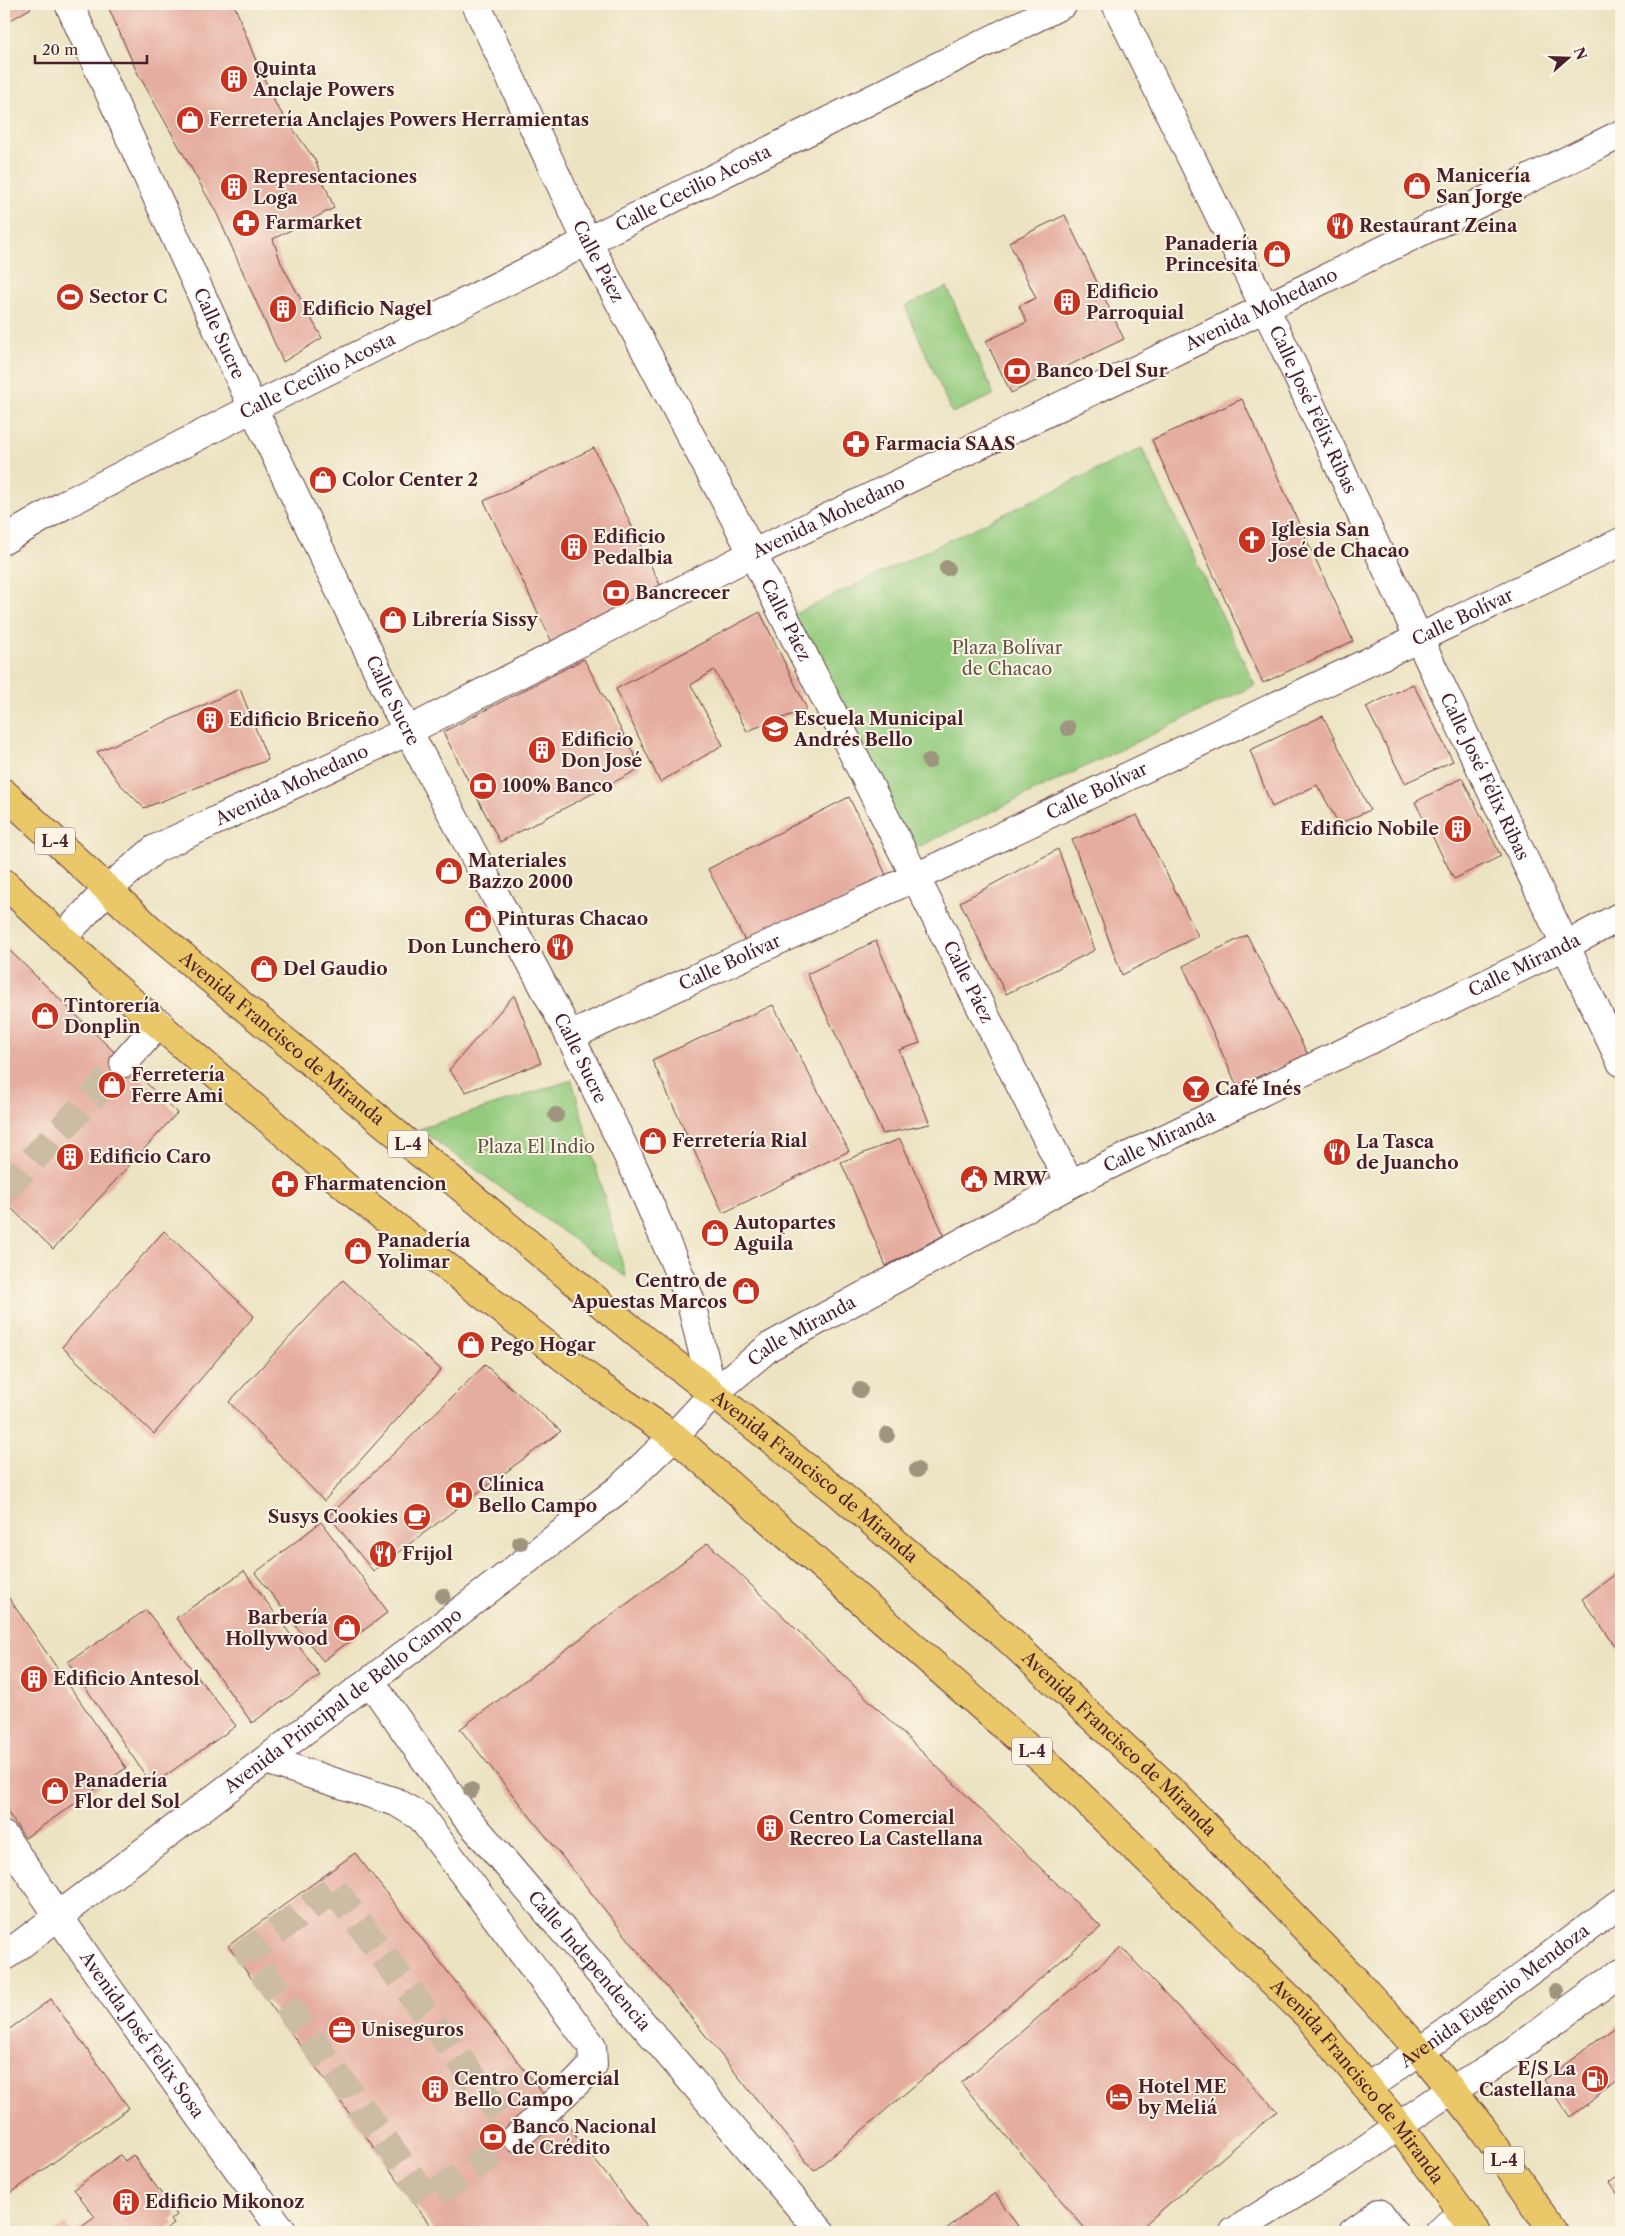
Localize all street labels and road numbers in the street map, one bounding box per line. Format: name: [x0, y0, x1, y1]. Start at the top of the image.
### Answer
street label: Calle Cecilio Acosta: [612, 140, 775, 236]
street label: Calle Páez: [568, 217, 629, 306]
street label: Avenida Mohedano: [1181, 263, 1341, 356]
street label: Calle Sucre: [189, 284, 249, 383]
street label: Calle José Félix Ribas: [1264, 322, 1361, 497]
street label: Calle Cecilio Acosta: [236, 328, 399, 424]
street label: Avenida Mohedano: [748, 471, 908, 564]
street label: Calle Páez: [756, 575, 816, 665]
street label: Calle Bolívar: [1408, 584, 1517, 651]
street label: Calle Sucre: [361, 652, 425, 749]
street label: Calle José Félix Ribas: [1435, 689, 1534, 864]
street label: Avenida Mohedano: [211, 740, 372, 831]
street label: Calle Bolívar: [1043, 758, 1151, 825]
road number: L-4: [35, 828, 75, 854]
street label: Calle Bolívar: [676, 929, 785, 995]
street label: Calle Miranda: [1465, 929, 1584, 1002]
street label: Calle Páez: [938, 937, 998, 1027]
street label: Avenida Francisco de Miranda: [174, 946, 389, 1130]
street label: Calle Sucre: [549, 1009, 612, 1107]
street label: Calle Miranda: [1100, 1105, 1219, 1177]
road number: L-4: [388, 1130, 428, 1158]
street label: Calle Miranda: [743, 1291, 860, 1371]
street label: Avenida Francisco de Miranda: [707, 1385, 923, 1568]
street label: Avenida Principal de Bello Campo: [219, 1603, 466, 1799]
street label: Avenida Francisco de Miranda: [1017, 1646, 1221, 1841]
road number: L-4: [1012, 1738, 1052, 1764]
street label: Calle Independencia: [523, 1886, 656, 2036]
street label: Avenida Eugenio Mendoza: [1395, 1919, 1594, 2073]
street label: Avenida José Felix Sosa: [75, 1946, 209, 2123]
street label: Avenida Francisco de Miranda: [1265, 1974, 1449, 2189]
road number: L-4: [1484, 2146, 1524, 2174]

